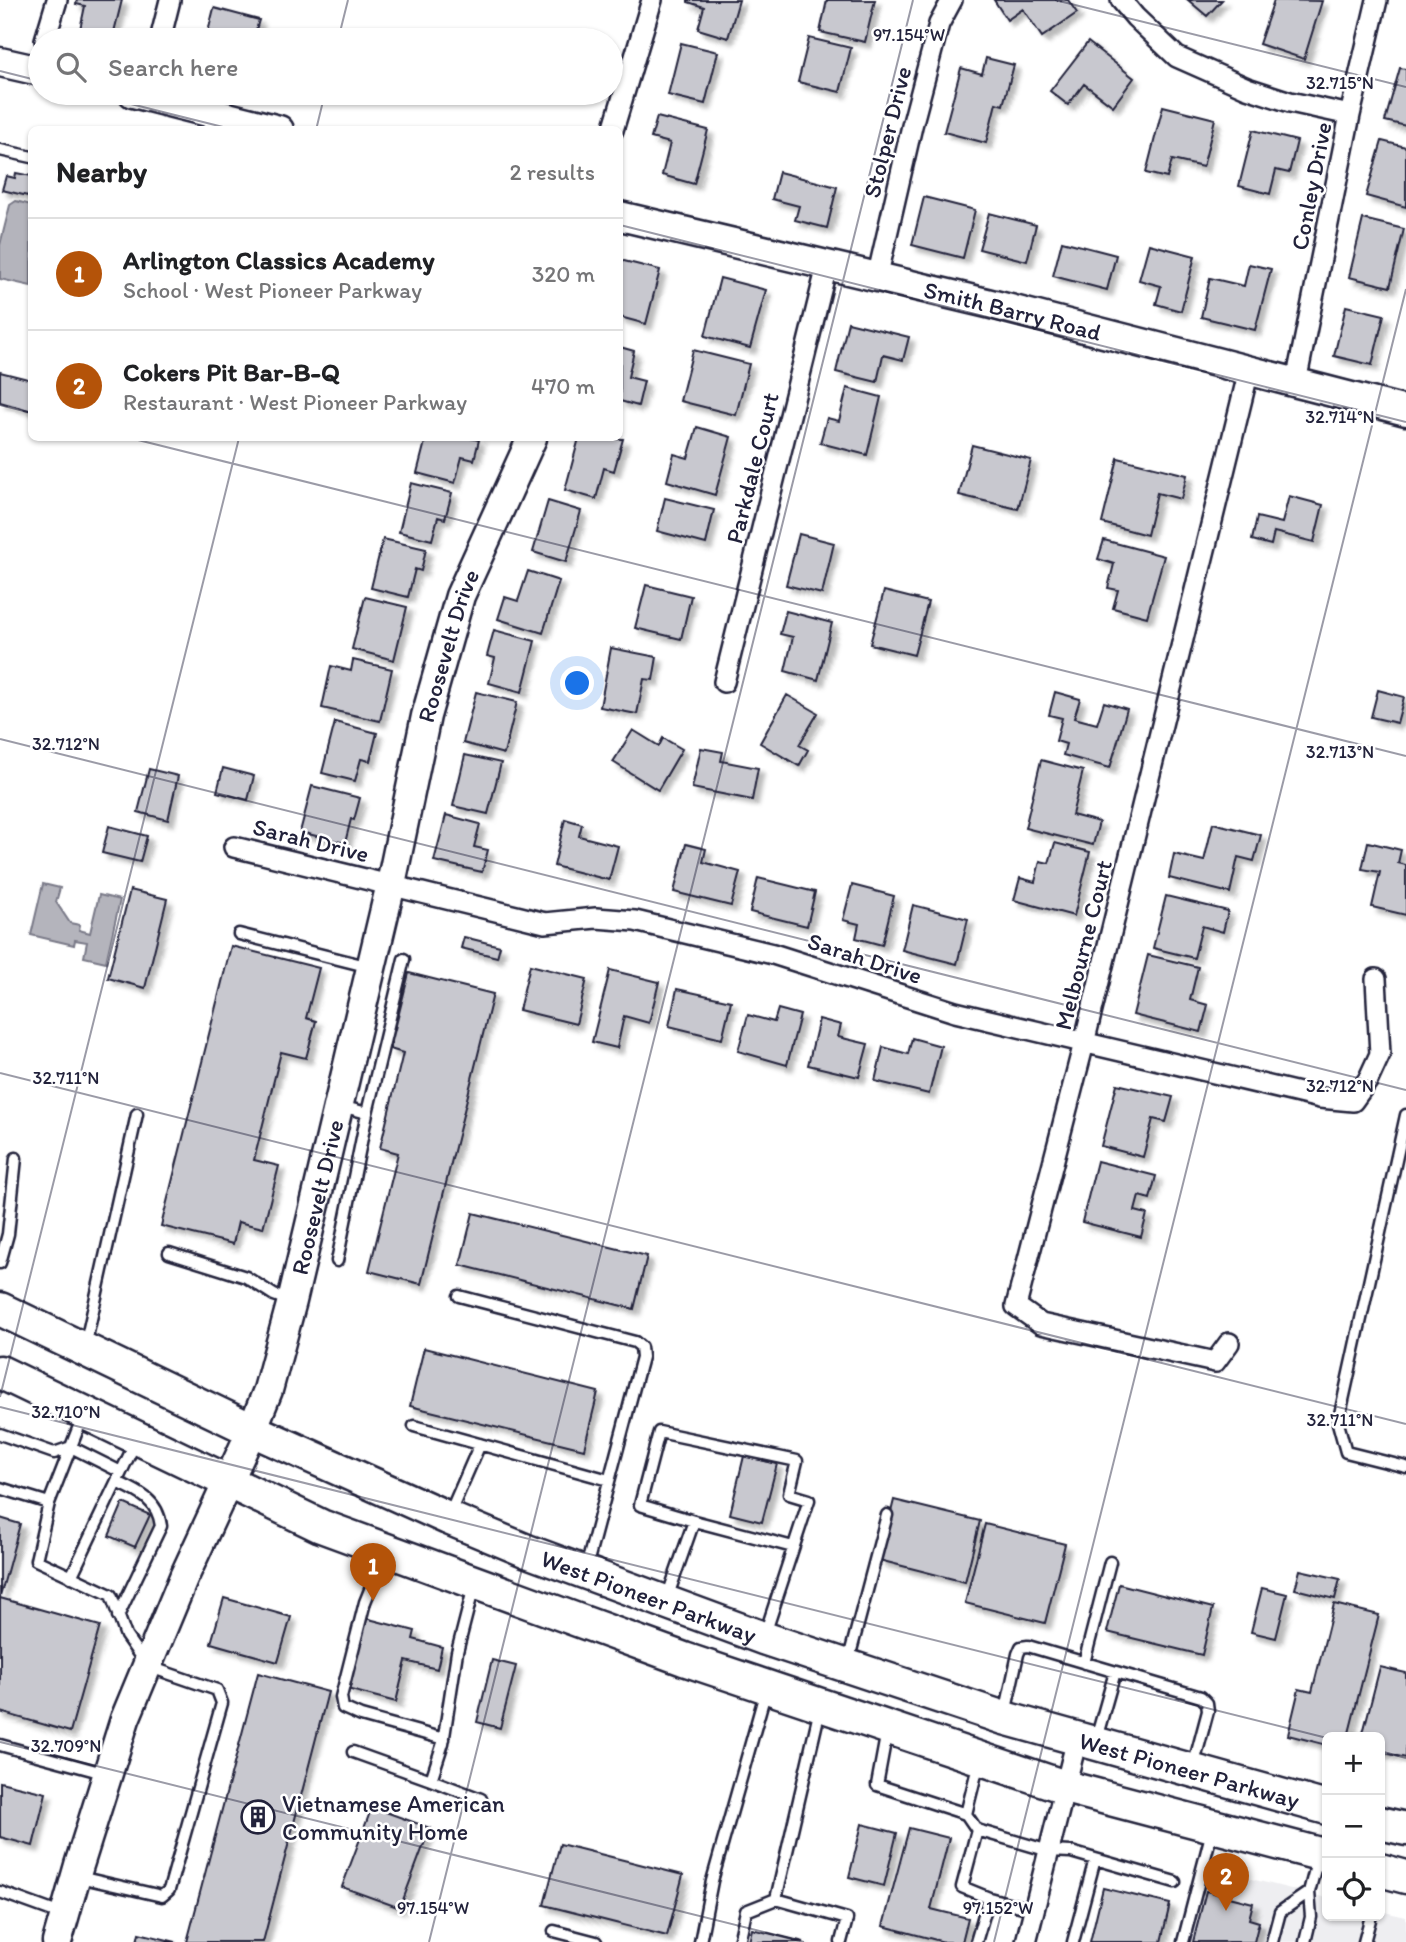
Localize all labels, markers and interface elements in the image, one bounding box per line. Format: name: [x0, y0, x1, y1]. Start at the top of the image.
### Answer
text: 97.154°W: [873, 24, 945, 46]
search box: [28, 28, 623, 105]
icon: search: [52, 48, 90, 86]
text: Search here: [108, 51, 238, 83]
street label: Stolper Drive: [857, 63, 917, 201]
text: 32.715°N: [1306, 72, 1374, 94]
street label: Conley Drive: [1284, 119, 1338, 253]
text: Nearby: [56, 153, 147, 190]
text: 2 results: [509, 158, 595, 186]
text: Arlington Classics Academy: [123, 244, 434, 276]
text: 1: [74, 260, 84, 288]
text: 320 m: [532, 260, 595, 288]
street label: Smith Barry Road: [921, 274, 1105, 346]
text: School · West Pioneer Parkway: [123, 276, 422, 304]
text: Cokers Pit Bar-B-Q: [123, 356, 340, 388]
text: 2: [73, 372, 85, 400]
text: 470 m: [531, 372, 595, 400]
text: Restaurant · West Pioneer Parkway: [123, 388, 467, 416]
street label: Parkdale Court: [719, 389, 785, 547]
text: 32.714°N: [1305, 406, 1375, 428]
street label: Roosevelt Drive: [410, 564, 485, 725]
your location: [560, 666, 594, 700]
text: 32.712°N: [32, 733, 100, 755]
text: 32.713°N: [1306, 741, 1374, 763]
street label: Sarah Drive: [250, 812, 372, 868]
street label: Melbourne Court: [1048, 857, 1118, 1033]
street label: Sarah Drive: [804, 926, 926, 990]
text: 32.711°N: [33, 1067, 99, 1089]
text: 32.712°N: [1306, 1075, 1374, 1097]
street label: Roosevelt Drive: [284, 1116, 349, 1278]
text: 32.710°N: [31, 1401, 101, 1423]
text: 32.711°N: [1307, 1409, 1373, 1431]
pin: 1: [350, 1543, 396, 1601]
street label: West Pioneer Parkway: [537, 1543, 761, 1649]
street label: West Pioneer Parkway: [1076, 1725, 1303, 1814]
map controls: [1322, 1732, 1385, 1921]
button: +: [1322, 1732, 1385, 1795]
text: 32.709°N: [31, 1735, 101, 1757]
place label: Vietnamese American Community Home: [282, 1789, 505, 1846]
button: −: [1322, 1795, 1385, 1858]
building icon: Vietnamese American Community Home: [239, 1798, 277, 1836]
pin: 2: [1203, 1853, 1249, 1911]
button: locate: [1322, 1858, 1385, 1921]
text: 97.154°W: [397, 1897, 469, 1919]
text: 97.152°W: [963, 1897, 1033, 1919]

